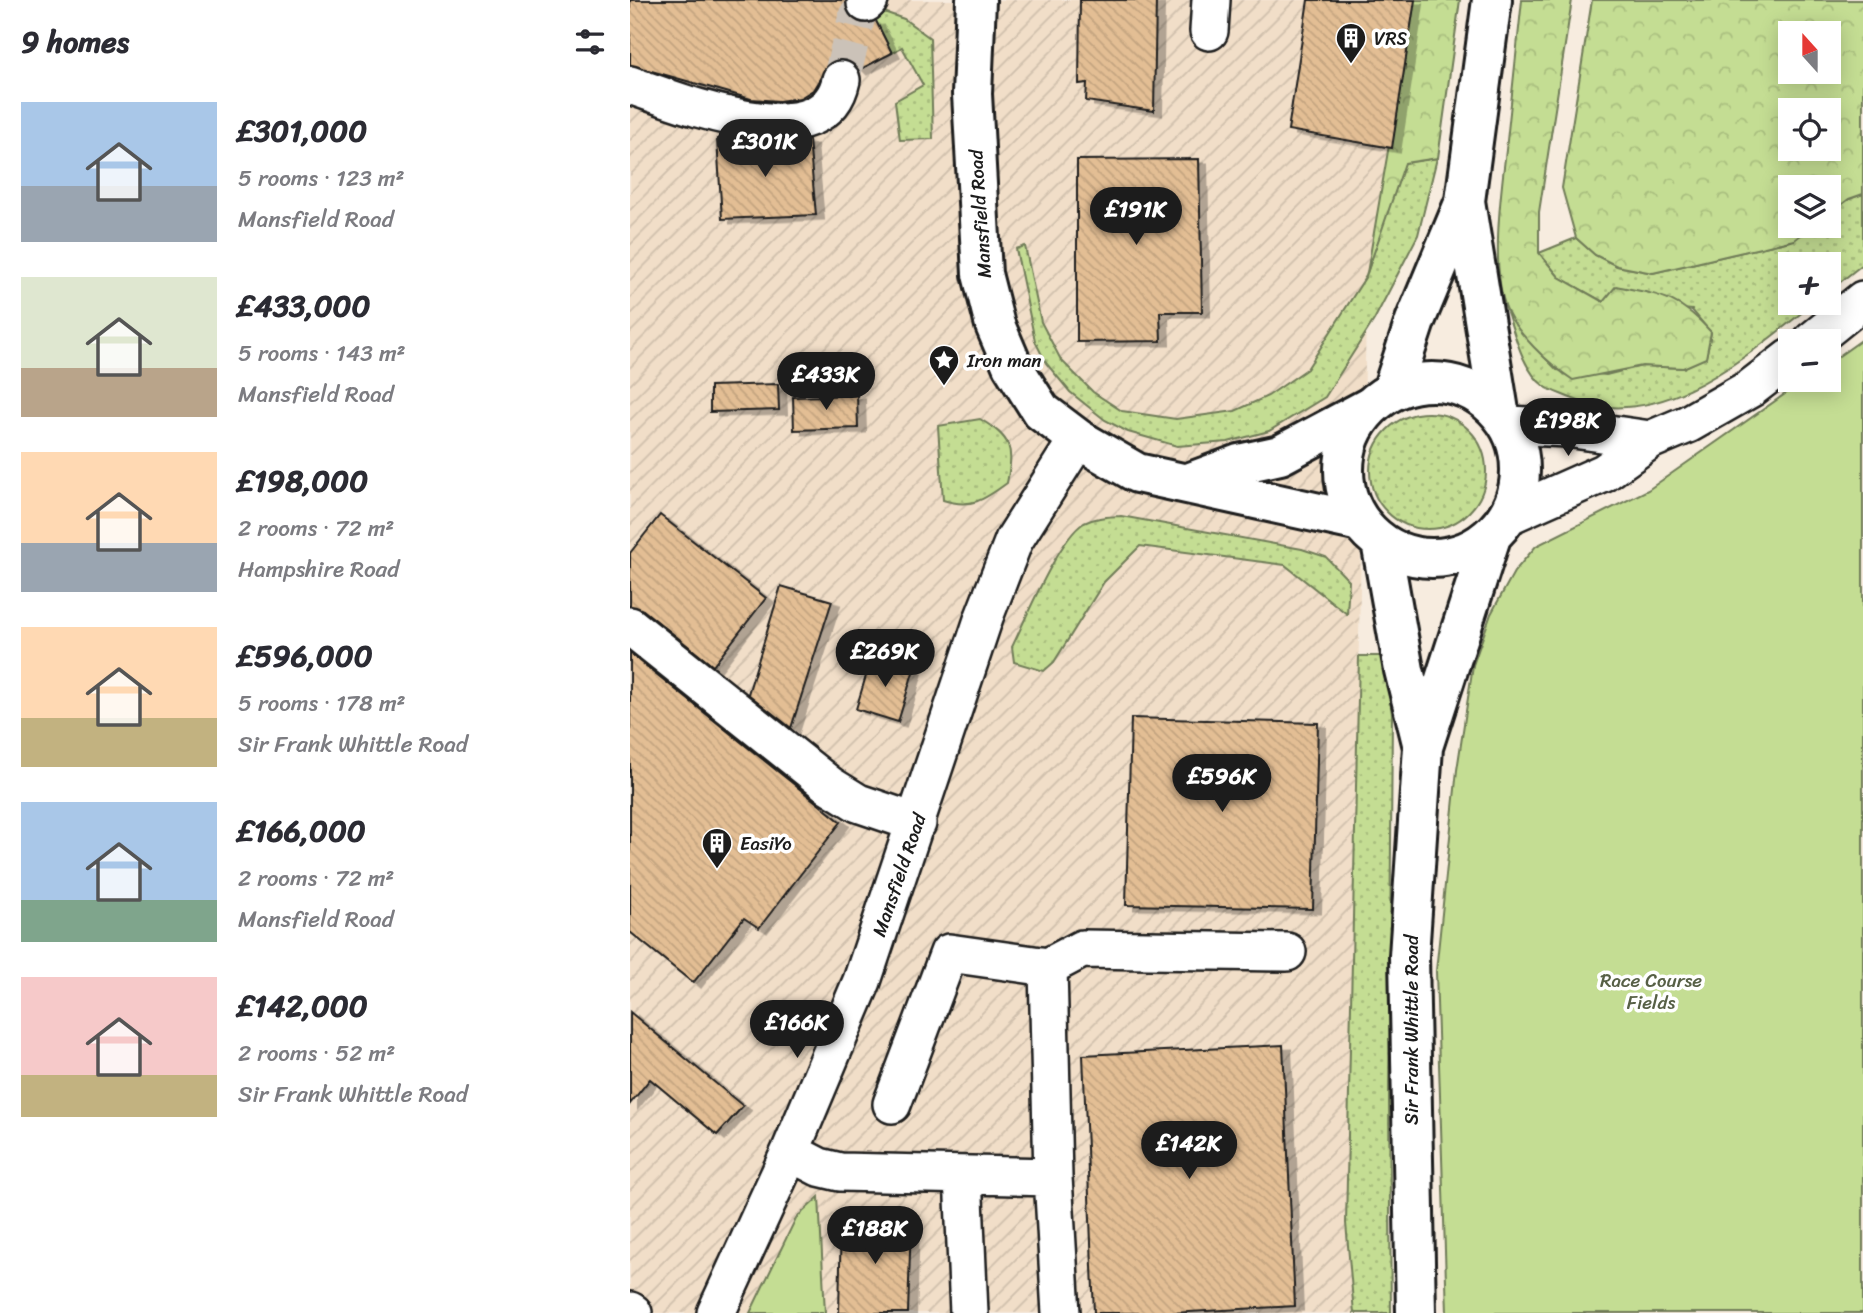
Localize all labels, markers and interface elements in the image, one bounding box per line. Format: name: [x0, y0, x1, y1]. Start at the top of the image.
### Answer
text: 9 homes: [21, 15, 129, 69]
building icon: VRS: [1334, 21, 1368, 65]
north arrow: [1778, 21, 1841, 84]
map controls: [1778, 21, 1841, 392]
place label: VRS: [1374, 22, 1407, 55]
icon: filters: [571, 23, 609, 61]
button: locate: [1778, 98, 1841, 161]
text: £301,000: [238, 104, 367, 158]
pin: £301K: [716, 120, 814, 179]
text: £301K: [733, 121, 797, 162]
icon: home: [77, 130, 161, 214]
street label: Mansfield Road: [959, 148, 1001, 279]
text: 5 rooms · 123 m²: [238, 158, 405, 199]
button: layers: [1778, 175, 1841, 238]
pin: £191K: [1087, 188, 1185, 247]
text: £191K: [1106, 189, 1166, 230]
text: Mansfield Road: [238, 199, 394, 240]
button: +: [1778, 252, 1841, 315]
text: £433,000: [238, 279, 371, 333]
icon: home: [77, 305, 161, 389]
button: −: [1778, 329, 1841, 392]
text: 5 rooms · 143 m²: [238, 333, 406, 374]
place icon: Iron man: [927, 343, 961, 387]
place label: Iron man: [966, 344, 1042, 377]
pin: £433K: [777, 352, 875, 412]
text: £433K: [793, 354, 859, 395]
text: Mansfield Road: [238, 374, 394, 415]
pin: £198K: [1519, 398, 1617, 458]
text: £198K: [1536, 400, 1600, 441]
text: £198,000: [238, 454, 368, 508]
icon: home: [77, 480, 161, 564]
text: 2 rooms · 72 m²: [238, 508, 394, 549]
text: Hampshire Road: [238, 549, 399, 590]
text: £596,000: [238, 629, 373, 683]
pin: £269K: [836, 630, 934, 689]
text: £269K: [852, 631, 918, 672]
icon: home: [77, 655, 161, 739]
text: 5 rooms · 178 m²: [238, 683, 406, 724]
text: Sir Frank Whittle Road: [238, 724, 468, 765]
pin: £596K: [1173, 754, 1271, 814]
text: £596K: [1188, 756, 1256, 797]
text: £166,000: [238, 804, 366, 858]
street label: Mansfield Road: [862, 808, 936, 941]
building icon: EasiYo: [700, 826, 734, 870]
place label: EasiYo: [740, 827, 792, 860]
icon: home: [77, 830, 161, 914]
text: 2 rooms · 72 m²: [238, 858, 394, 899]
text: Mansfield Road: [238, 899, 394, 940]
street label: Sir Frank Whittle Road: [1395, 933, 1428, 1125]
park label: Race Course Fields: [1600, 964, 1702, 1019]
text: £142,000: [238, 979, 368, 1033]
pin: £166K: [748, 1000, 846, 1060]
text: £166K: [766, 1002, 828, 1043]
icon: home: [77, 1005, 161, 1089]
text: 2 rooms · 52 m²: [238, 1033, 395, 1074]
text: Sir Frank Whittle Road: [238, 1074, 468, 1115]
pin: £142K: [1140, 1122, 1238, 1181]
text: £142K: [1157, 1123, 1221, 1164]
pin: £188K: [826, 1206, 924, 1266]
text: £188K: [843, 1208, 907, 1249]

